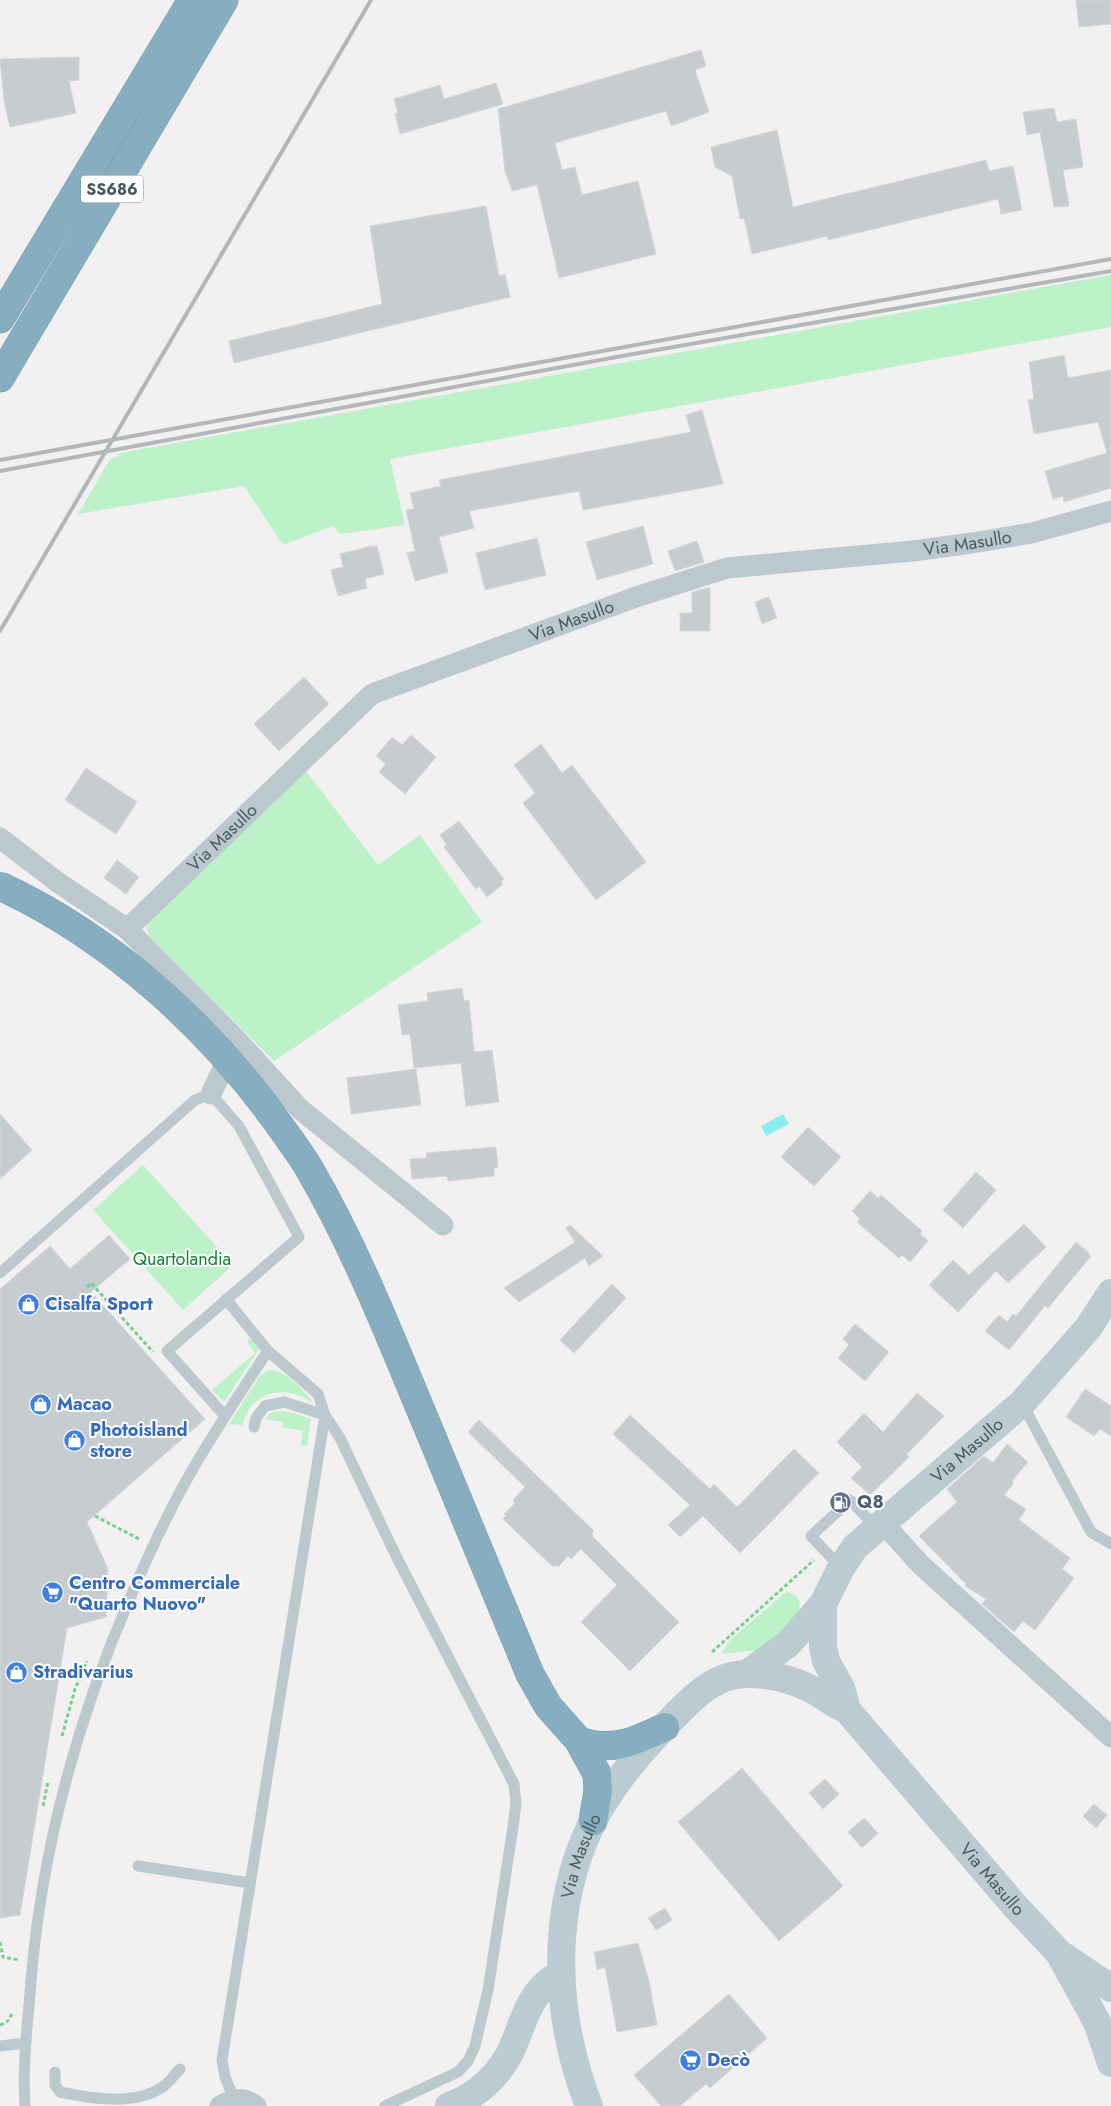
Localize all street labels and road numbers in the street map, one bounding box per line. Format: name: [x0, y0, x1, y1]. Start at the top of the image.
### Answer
road number: SS686: [81, 175, 143, 202]
street label: Via Masullo: [922, 524, 1014, 562]
street label: Via Masullo: [525, 593, 618, 648]
street label: Via Masullo: [181, 797, 263, 878]
street label: Via Masullo: [925, 1411, 1009, 1489]
street label: Via Masullo: [554, 1809, 608, 1901]
street label: Via Masullo: [953, 1837, 1031, 1922]

